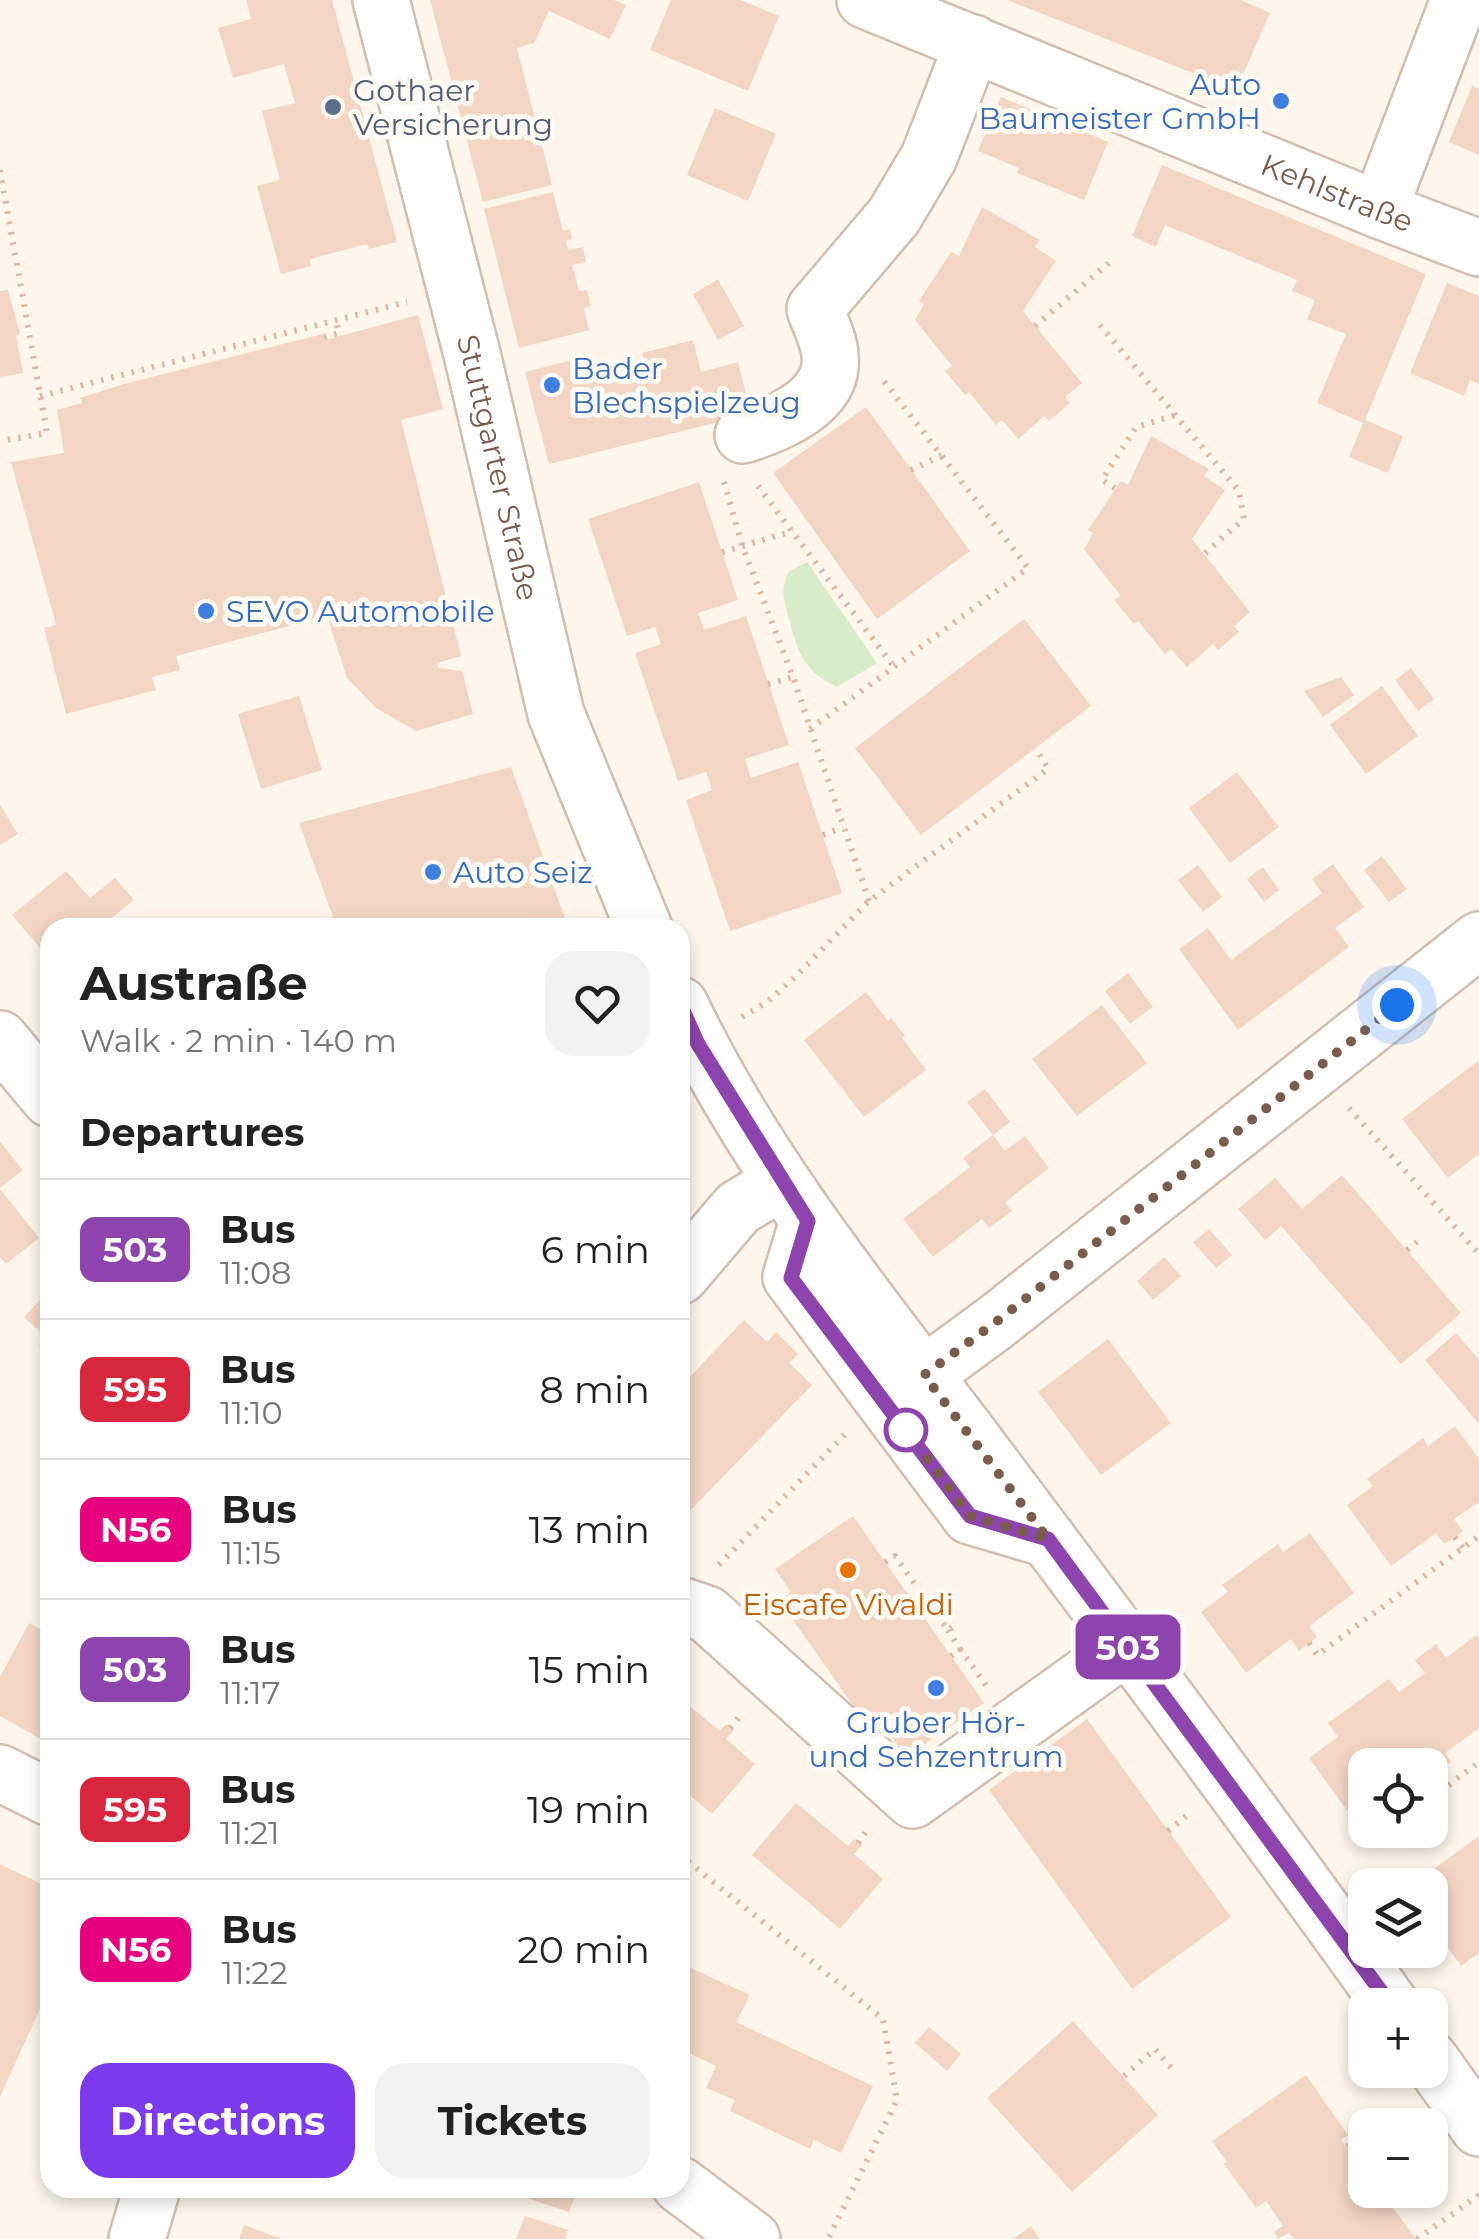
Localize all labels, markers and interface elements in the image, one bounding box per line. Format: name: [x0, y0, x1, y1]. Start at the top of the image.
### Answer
place label: Auto Baumeister GmbH: [978, 66, 1261, 137]
place label: Gothaer Versicherung: [353, 72, 553, 143]
marker: Auto Baumeister GmbH: [1270, 90, 1292, 112]
marker: Gothaer Versicherung: [322, 96, 344, 118]
street label: Kehlstraße: [1256, 145, 1418, 240]
street label: Stuttgarter Straße: [449, 331, 547, 604]
place label: Bader Blechspielzeug: [572, 350, 801, 421]
marker: Bader Blechspielzeug: [541, 374, 563, 396]
place label: SEVO Automobile: [226, 593, 495, 630]
marker: SEVO Automobile: [195, 600, 217, 622]
place label: Auto Seiz: [453, 854, 593, 891]
marker: Auto Seiz: [422, 861, 444, 883]
button: heart: [545, 951, 650, 1056]
text: Austraße: [80, 954, 308, 1012]
your location: [1372, 980, 1422, 1030]
text: Walk · 2 min · 140 m: [80, 1021, 397, 1060]
text: Departures: [80, 1109, 304, 1156]
text: Bus: [220, 1206, 295, 1253]
text: 6 min: [541, 1226, 650, 1273]
text: 503: [103, 1228, 167, 1271]
text: 11:08: [220, 1253, 292, 1292]
text: Bus: [220, 1346, 295, 1393]
text: 8 min: [540, 1366, 650, 1413]
text: 595: [103, 1368, 167, 1411]
text: 11:10: [220, 1393, 283, 1432]
unlabelled marker: [885, 1409, 927, 1451]
text: Bus: [221, 1486, 297, 1533]
text: 13 min: [529, 1506, 650, 1553]
text: N56: [100, 1508, 171, 1551]
text: 11:15: [221, 1533, 281, 1572]
marker: Eiscafe Vivaldi: [837, 1559, 859, 1581]
place label: Eiscafe Vivaldi: [742, 1586, 954, 1623]
line badge: 503: [1070, 1614, 1186, 1680]
text: Bus: [220, 1626, 295, 1673]
text: 503: [1096, 1626, 1160, 1669]
text: 15 min: [529, 1646, 650, 1693]
text: 503: [103, 1648, 167, 1691]
text: 11:17: [220, 1673, 280, 1712]
marker: Gruber Hör- und Sehzentrum: [925, 1677, 947, 1699]
place label: Gruber Hör- und Sehzentrum: [808, 1704, 1064, 1775]
map controls: [1348, 1748, 1448, 2208]
button: locate: [1348, 1748, 1448, 1848]
text: Bus: [220, 1766, 295, 1813]
text: 19 min: [527, 1786, 650, 1833]
text: 595: [103, 1788, 167, 1831]
text: 11:21: [220, 1813, 280, 1852]
button: layers: [1348, 1868, 1448, 1968]
text: Bus: [221, 1906, 297, 1953]
text: 20 min: [517, 1926, 650, 1973]
text: N56: [100, 1928, 171, 1971]
text: 11:22: [221, 1953, 288, 1992]
button: +: [1348, 1988, 1448, 2088]
button: Directions: [80, 2063, 355, 2178]
button: Tickets: [375, 2063, 650, 2178]
button: −: [1348, 2108, 1448, 2208]

